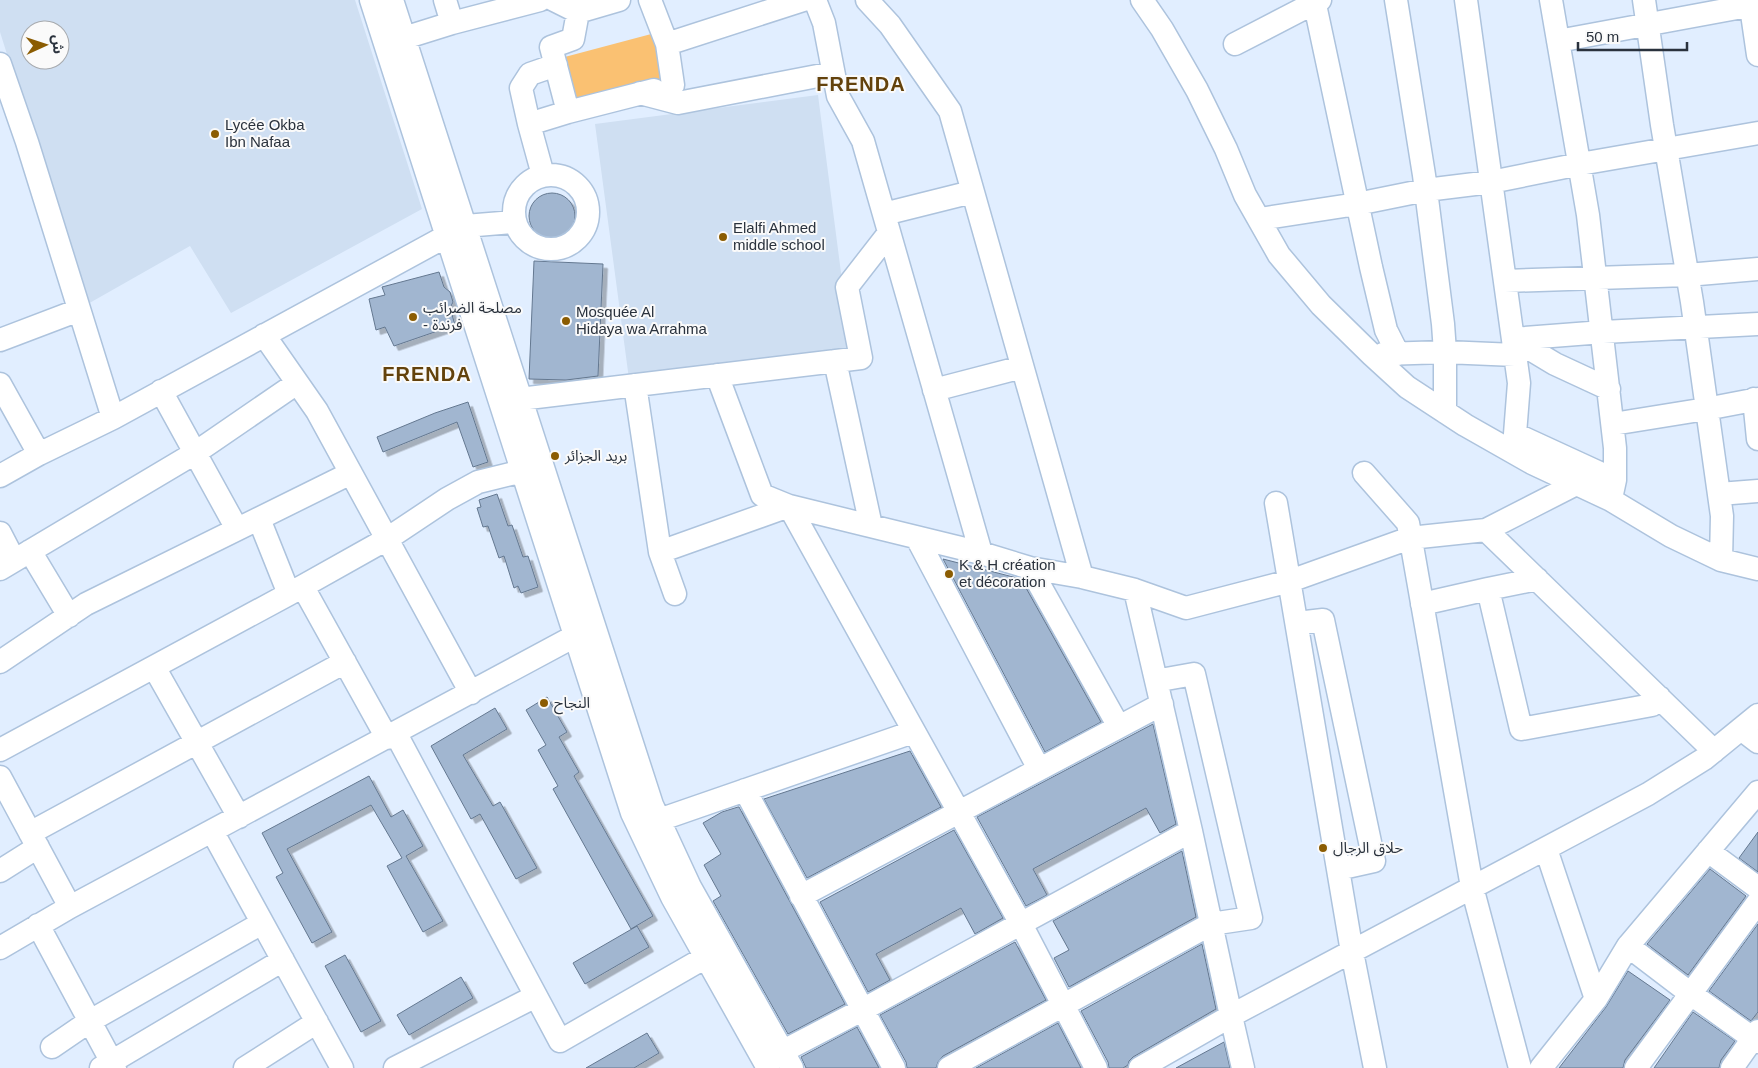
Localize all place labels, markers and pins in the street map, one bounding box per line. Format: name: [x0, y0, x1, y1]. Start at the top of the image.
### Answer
place label: Lycée Okba Ibn Nafaa: [225, 116, 305, 150]
marker: Lycée Okba Ibn Nafaa: [209, 128, 221, 140]
place label: Elalfi Ahmed middle school: [733, 219, 825, 253]
marker: Elalfi Ahmed middle school: [717, 231, 729, 243]
place label: مصلحة الضرائب - فرندة: [423, 299, 522, 334]
place label: Mosquée Al Hidaya wa Arrahma: [576, 303, 708, 337]
marker: مصلحة الضرائب - فرندة: [407, 311, 419, 323]
marker: Mosquée Al Hidaya wa Arrahma: [560, 315, 572, 327]
place label: بريد الجزائر: [564, 447, 627, 465]
marker: بريد الجزائر: [549, 450, 561, 462]
place label: K & H création et décoration: [959, 556, 1056, 590]
marker: K & H création et décoration: [943, 568, 955, 580]
place label: النجاح: [554, 694, 590, 715]
marker: النجاح: [538, 697, 550, 709]
place label: حلاق الرجال: [1333, 839, 1403, 857]
marker: حلاق الرجال: [1317, 842, 1329, 854]

